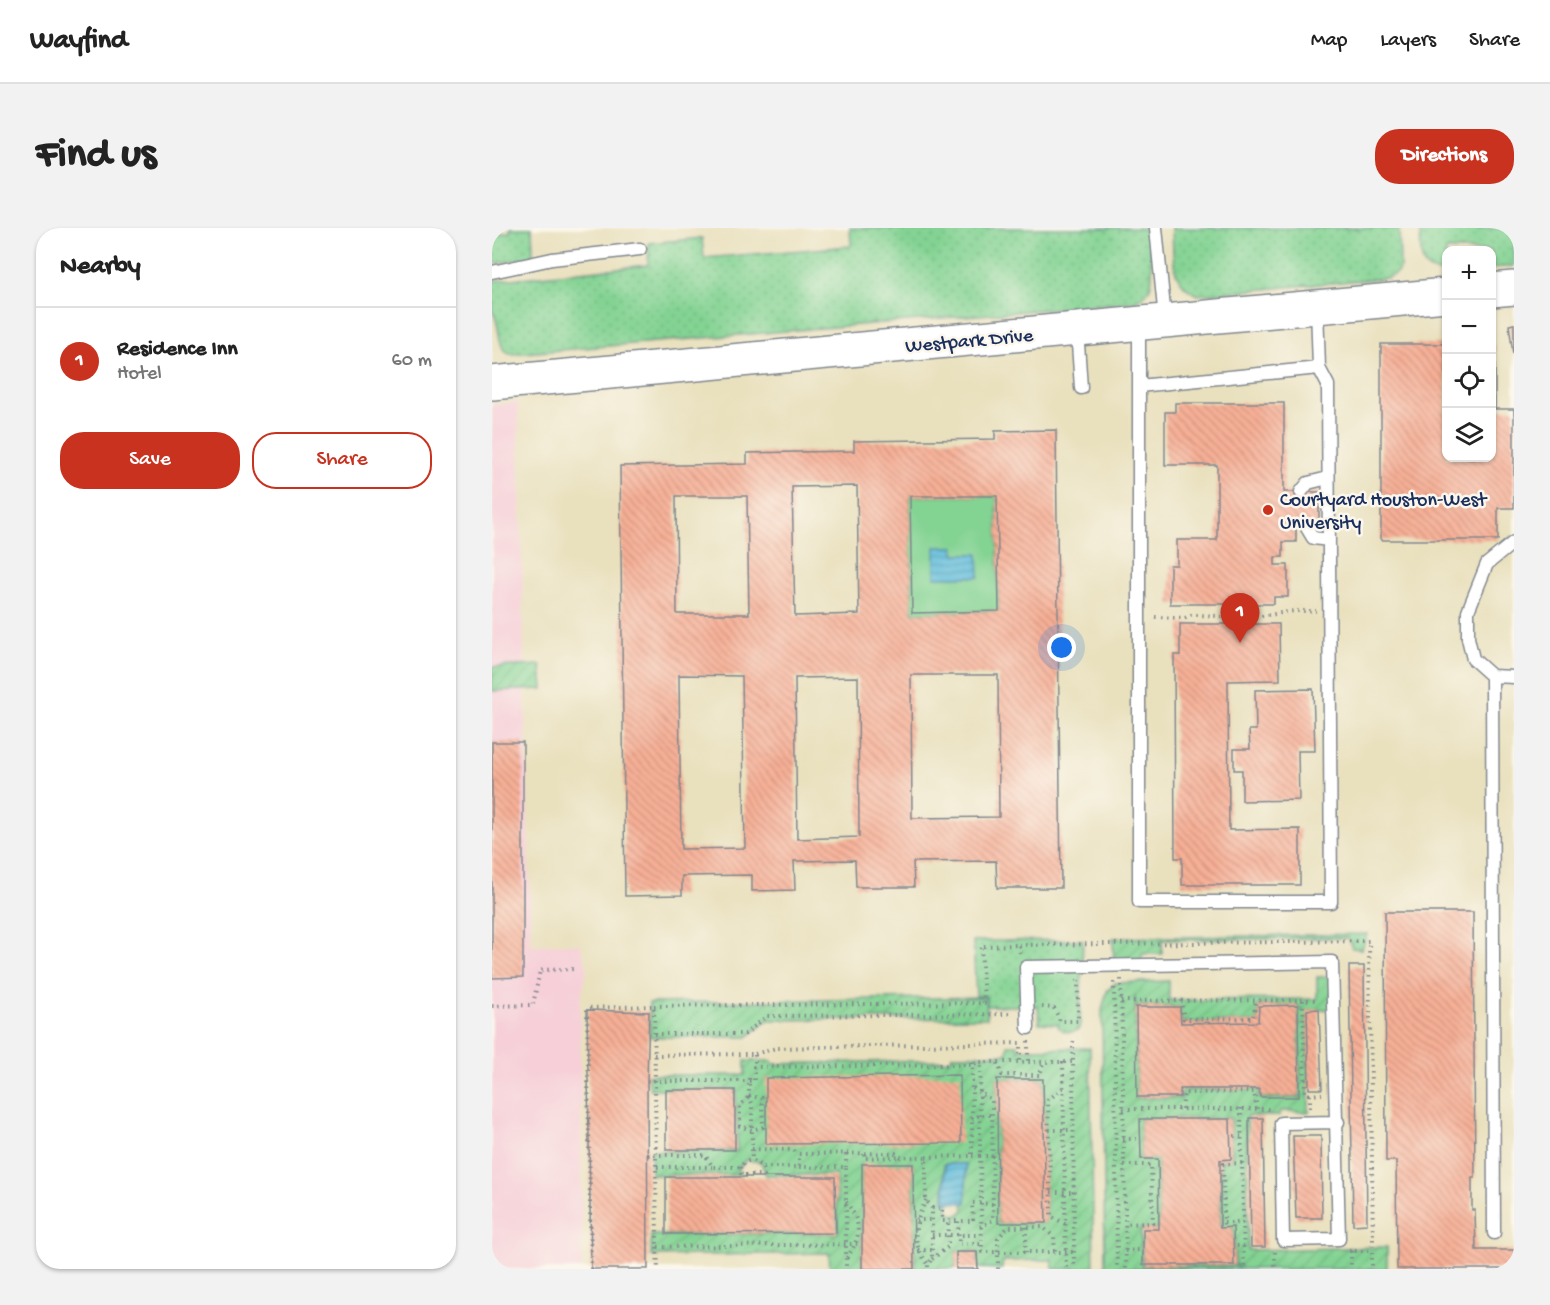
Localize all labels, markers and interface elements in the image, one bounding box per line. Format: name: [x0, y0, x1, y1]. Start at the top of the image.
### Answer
text: Wayfind: [30, 25, 127, 58]
text: Map: [1311, 29, 1347, 54]
text: Layers: [1380, 29, 1436, 54]
text: Share: [1469, 29, 1520, 54]
button: Directions: [1375, 129, 1514, 184]
text: Find us: [36, 132, 156, 181]
map controls: [1442, 246, 1496, 462]
button: +: [1442, 246, 1496, 300]
text: Nearby: [60, 252, 141, 283]
button: −: [1442, 300, 1496, 354]
street label: Westpark Drive: [904, 325, 1035, 360]
text: Residence Inn: [117, 337, 238, 363]
text: 1: [75, 350, 84, 373]
text: 60 m: [392, 350, 432, 373]
button: locate: [1442, 354, 1496, 408]
text: Hotel: [117, 363, 162, 386]
button: layers: [1442, 408, 1496, 462]
button: Save: [60, 432, 240, 489]
button: Share: [252, 432, 432, 489]
place label: Courtyard Houston-West University: [1280, 490, 1488, 536]
marker: Courtyard Houston-West University: [1261, 503, 1275, 517]
pin: 1: [1220, 594, 1260, 643]
your location: [1047, 633, 1076, 662]

